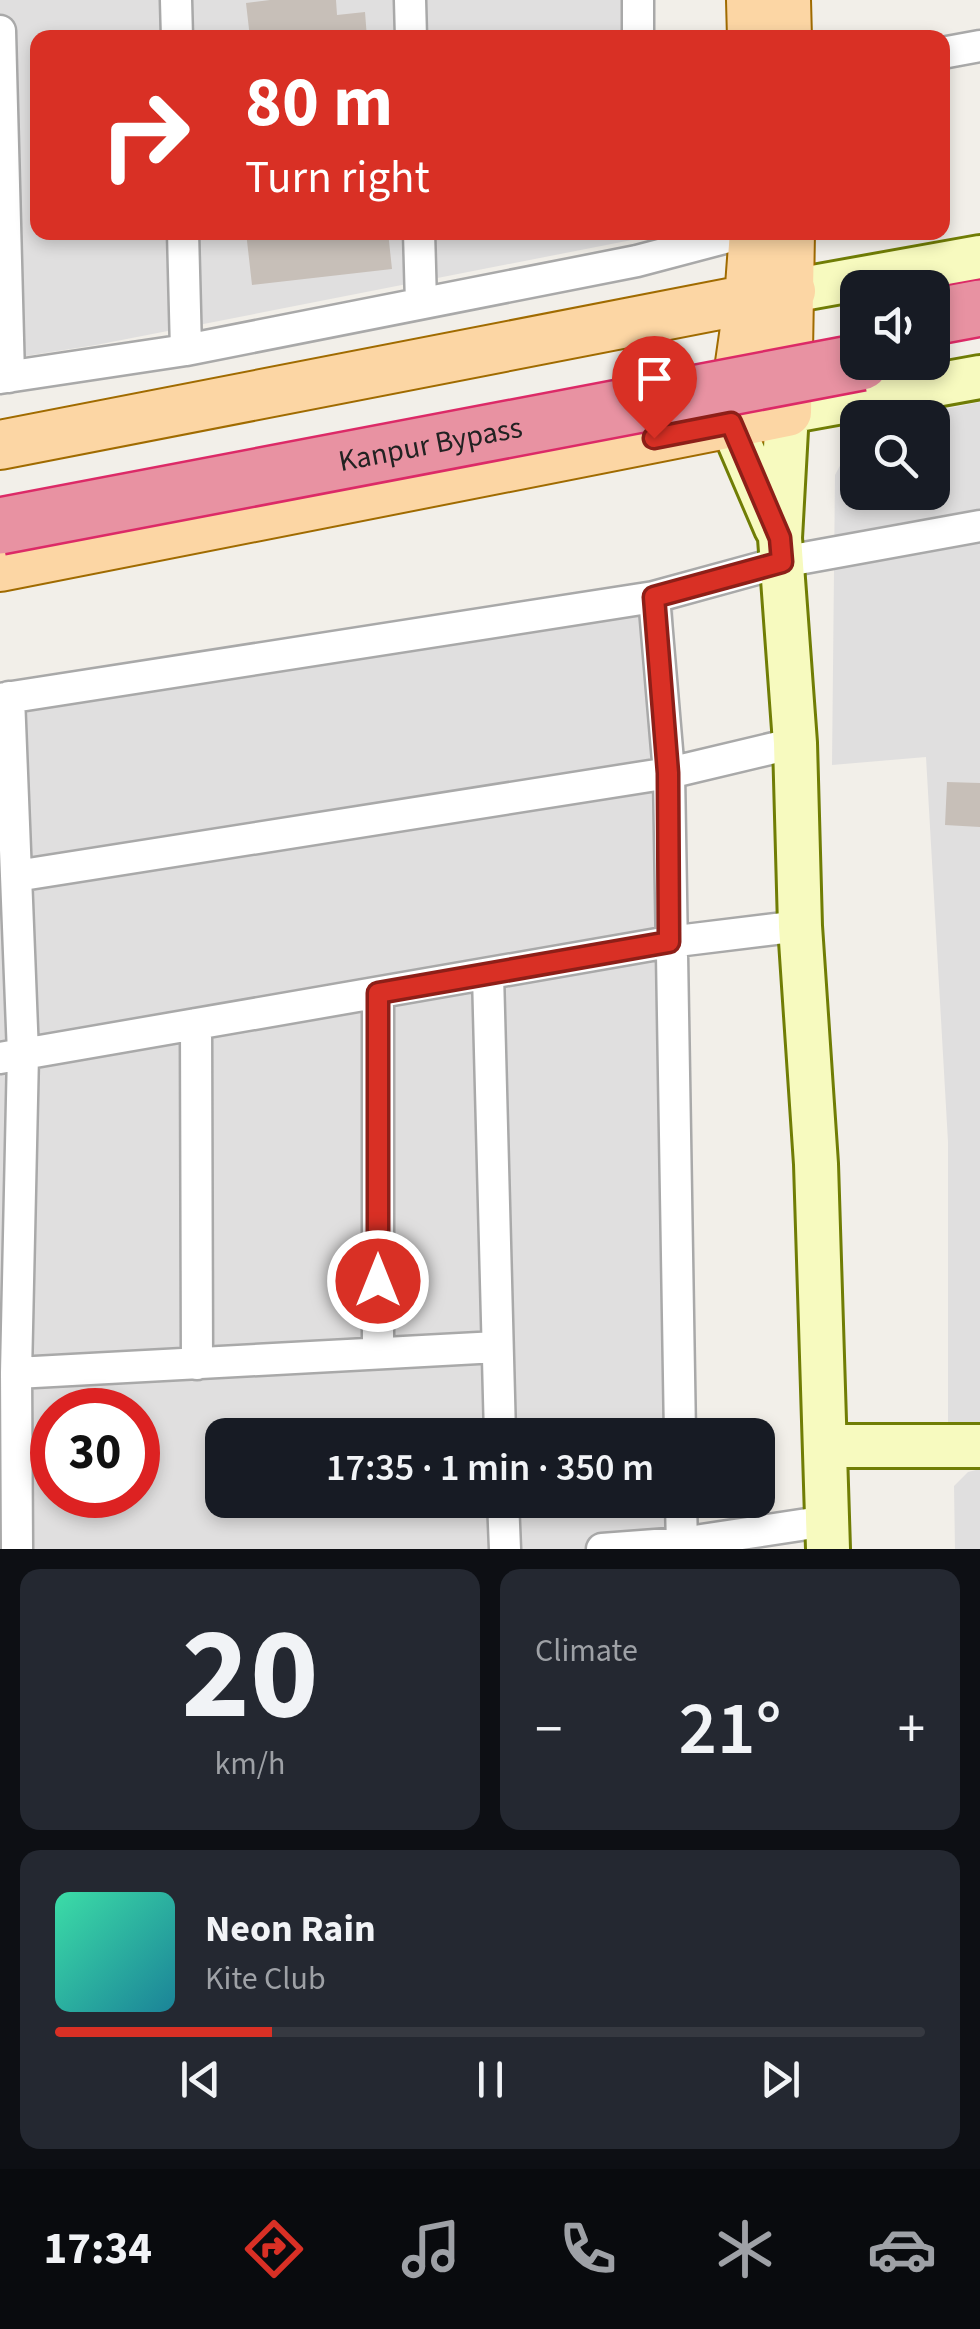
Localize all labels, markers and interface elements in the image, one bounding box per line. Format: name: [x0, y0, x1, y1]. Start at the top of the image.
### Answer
text: 80 m: [245, 53, 393, 153]
icon: right: [80, 70, 210, 200]
text: Turn right: [245, 146, 430, 210]
map controls: [840, 270, 950, 510]
button: sound: [840, 270, 950, 380]
pin: [612, 336, 697, 439]
icon: arrive: [627, 351, 682, 406]
button: search: [840, 400, 950, 510]
street label: Kanpur Bypass: [335, 406, 526, 483]
position arrow: [326, 1229, 430, 1333]
speed limit sign: 30: [30, 1388, 160, 1518]
text: 17:35 · 1 min · 350 m: [326, 1441, 654, 1495]
text: 20: [181, 1583, 319, 1768]
text: Climate: [535, 1628, 638, 1674]
text: 21°: [678, 1676, 782, 1783]
text: −: [535, 1691, 562, 1769]
text: +: [898, 1691, 925, 1769]
text: km/h: [215, 1741, 285, 1787]
text: Neon Rain: [205, 1902, 376, 1956]
text: Kite Club: [205, 1956, 326, 2002]
icon: previous: [173, 2052, 228, 2107]
icon: pause: [463, 2052, 518, 2107]
icon: next: [753, 2052, 808, 2107]
icon: directions: [239, 2214, 309, 2284]
icon: music: [396, 2214, 466, 2284]
icon: phone: [553, 2214, 623, 2284]
icon: climate: [710, 2214, 780, 2284]
icon: car: [867, 2214, 937, 2284]
text: 17:34: [43, 2217, 152, 2281]

